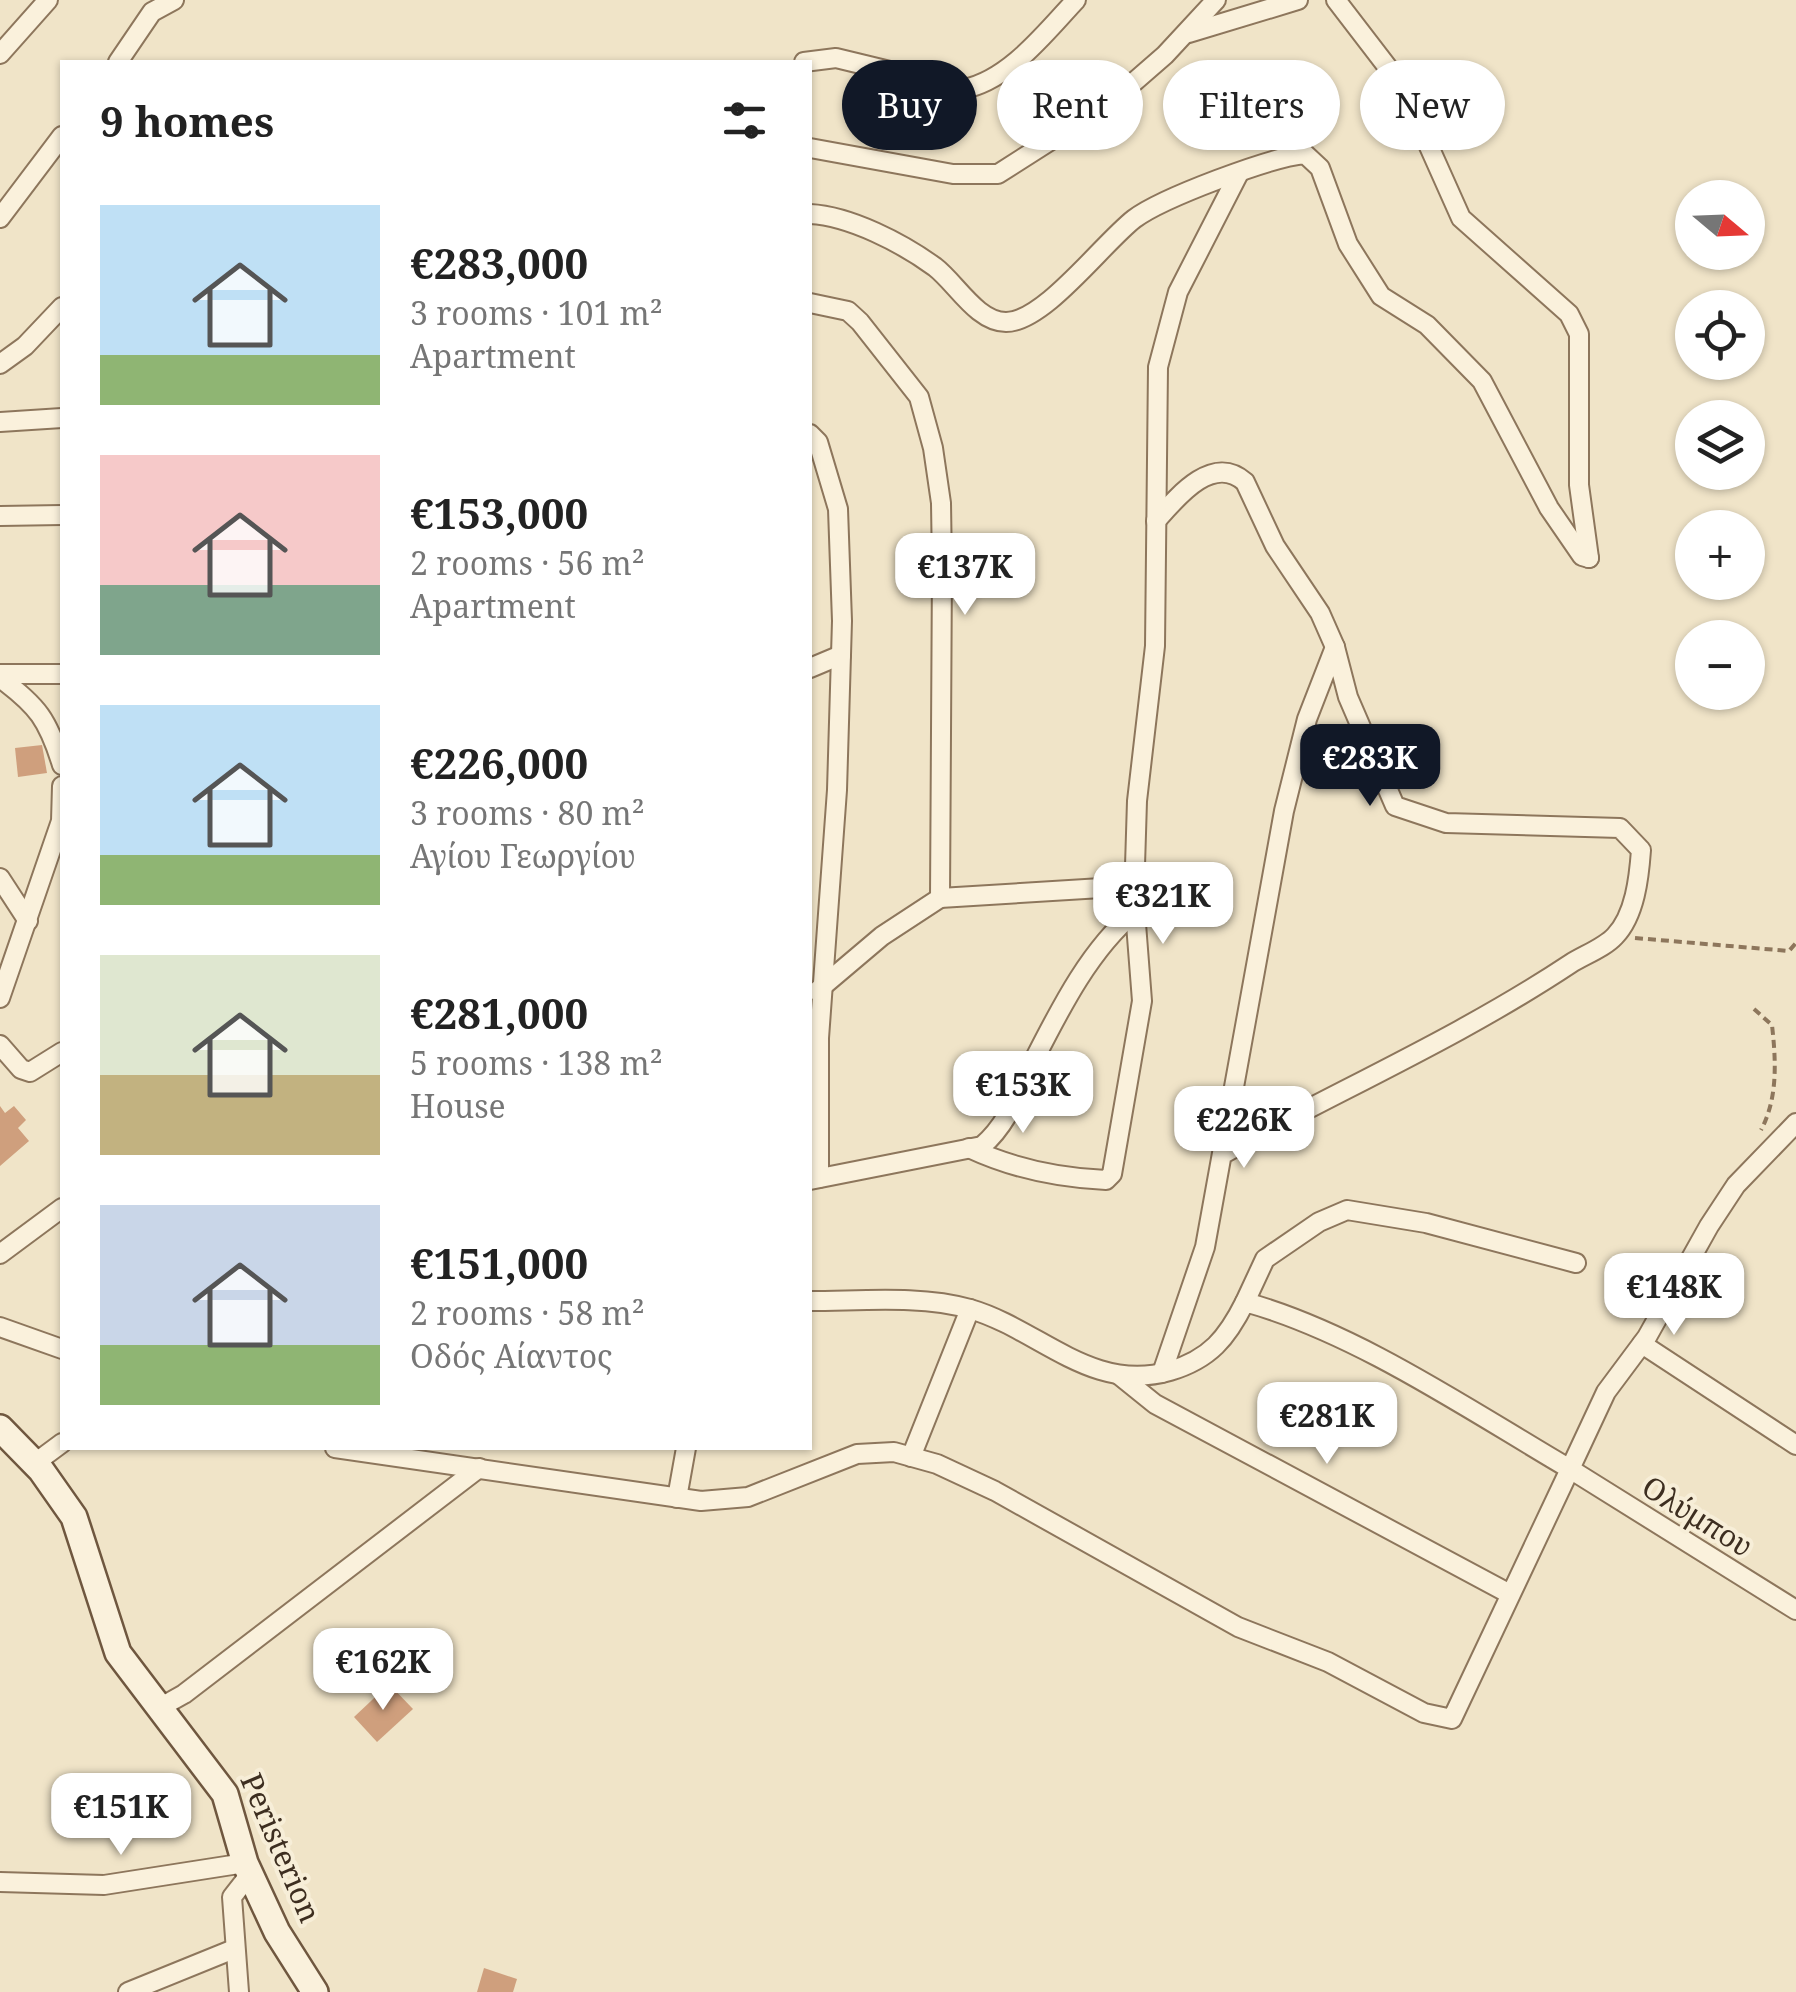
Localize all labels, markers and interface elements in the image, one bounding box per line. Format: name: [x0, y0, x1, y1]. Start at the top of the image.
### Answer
chip: Buy: [842, 60, 977, 150]
chip: Rent: [997, 60, 1143, 150]
chip: Filters: [1163, 60, 1340, 150]
chip: New: [1360, 60, 1505, 150]
text: 9 homes: [100, 92, 274, 149]
icon: filters: [717, 93, 772, 148]
north arrow: [1675, 180, 1765, 270]
map controls: [1675, 180, 1765, 710]
text: €283,000: [410, 234, 588, 291]
icon: home: [180, 245, 300, 365]
button: locate: [1675, 290, 1765, 380]
text: 3 rooms · 101 m²: [410, 291, 663, 334]
text: Apartment: [410, 334, 576, 377]
button: layers: [1675, 400, 1765, 490]
text: €153,000: [410, 484, 588, 541]
icon: home: [180, 495, 300, 615]
button: +: [1675, 510, 1765, 600]
pin: €137K: [895, 533, 1035, 618]
text: 2 rooms · 56 m²: [410, 541, 645, 584]
text: €137K: [917, 544, 1013, 587]
text: Apartment: [410, 584, 576, 627]
button: −: [1675, 620, 1765, 710]
pin: €283K: [1300, 724, 1440, 809]
text: €226,000: [410, 734, 588, 791]
text: €283K: [1322, 735, 1418, 778]
icon: home: [180, 745, 300, 865]
text: 3 rooms · 80 m²: [410, 791, 645, 834]
text: Αγίου Γεωργίου: [410, 834, 636, 877]
pin: €321K: [1093, 862, 1233, 947]
text: €321K: [1115, 873, 1211, 916]
text: €281,000: [410, 984, 588, 1041]
icon: home: [180, 995, 300, 1115]
text: 5 rooms · 138 m²: [410, 1041, 663, 1084]
pin: €153K: [953, 1051, 1093, 1136]
text: €153K: [975, 1062, 1071, 1105]
text: House: [410, 1084, 506, 1127]
pin: €226K: [1174, 1086, 1314, 1171]
text: €226K: [1196, 1097, 1292, 1140]
text: €151,000: [410, 1234, 588, 1291]
icon: home: [180, 1245, 300, 1365]
pin: €148K: [1604, 1253, 1744, 1338]
text: €148K: [1626, 1264, 1722, 1307]
text: 2 rooms · 58 m²: [410, 1291, 645, 1334]
text: Οδός Αίαντος: [410, 1334, 613, 1377]
pin: €281K: [1257, 1382, 1397, 1467]
text: €281K: [1279, 1393, 1375, 1436]
street label: Ολύμπου: [1635, 1466, 1761, 1566]
pin: €162K: [313, 1628, 453, 1713]
text: €162K: [335, 1639, 431, 1682]
street label: Peristerion: [232, 1766, 331, 1928]
pin: €151K: [51, 1773, 191, 1858]
text: €151K: [73, 1784, 169, 1827]

